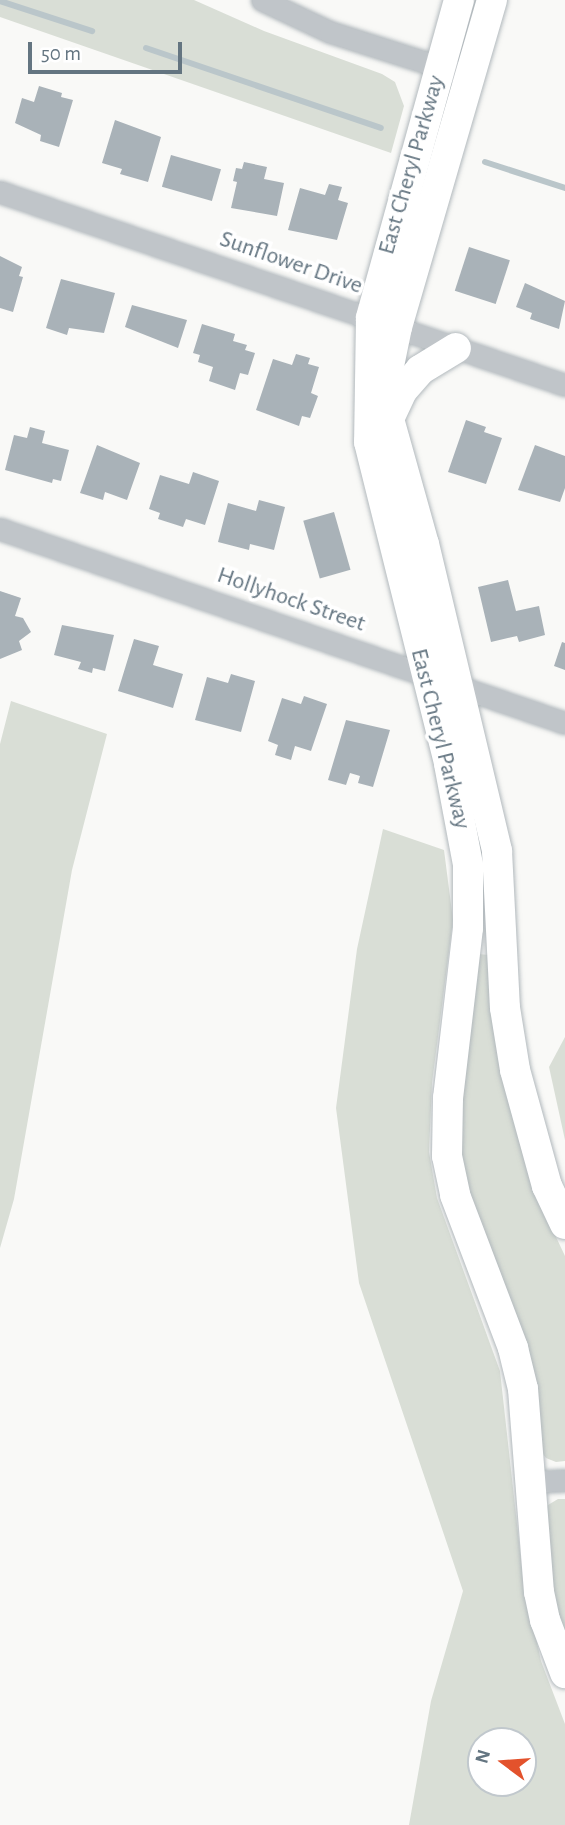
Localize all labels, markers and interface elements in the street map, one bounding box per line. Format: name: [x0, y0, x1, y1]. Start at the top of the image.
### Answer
scale bar: [32, 28, 186, 72]
text: 50 m: [41, 43, 81, 64]
street label: East Cheryl Parkway: [373, 72, 451, 258]
street label: Sunflower Drive: [216, 225, 366, 301]
street label: Hollyhock Street: [213, 561, 369, 639]
street label: East Cheryl Parkway: [404, 646, 476, 832]
north arrow: [467, 1727, 537, 1797]
text: N: [472, 1748, 494, 1766]

